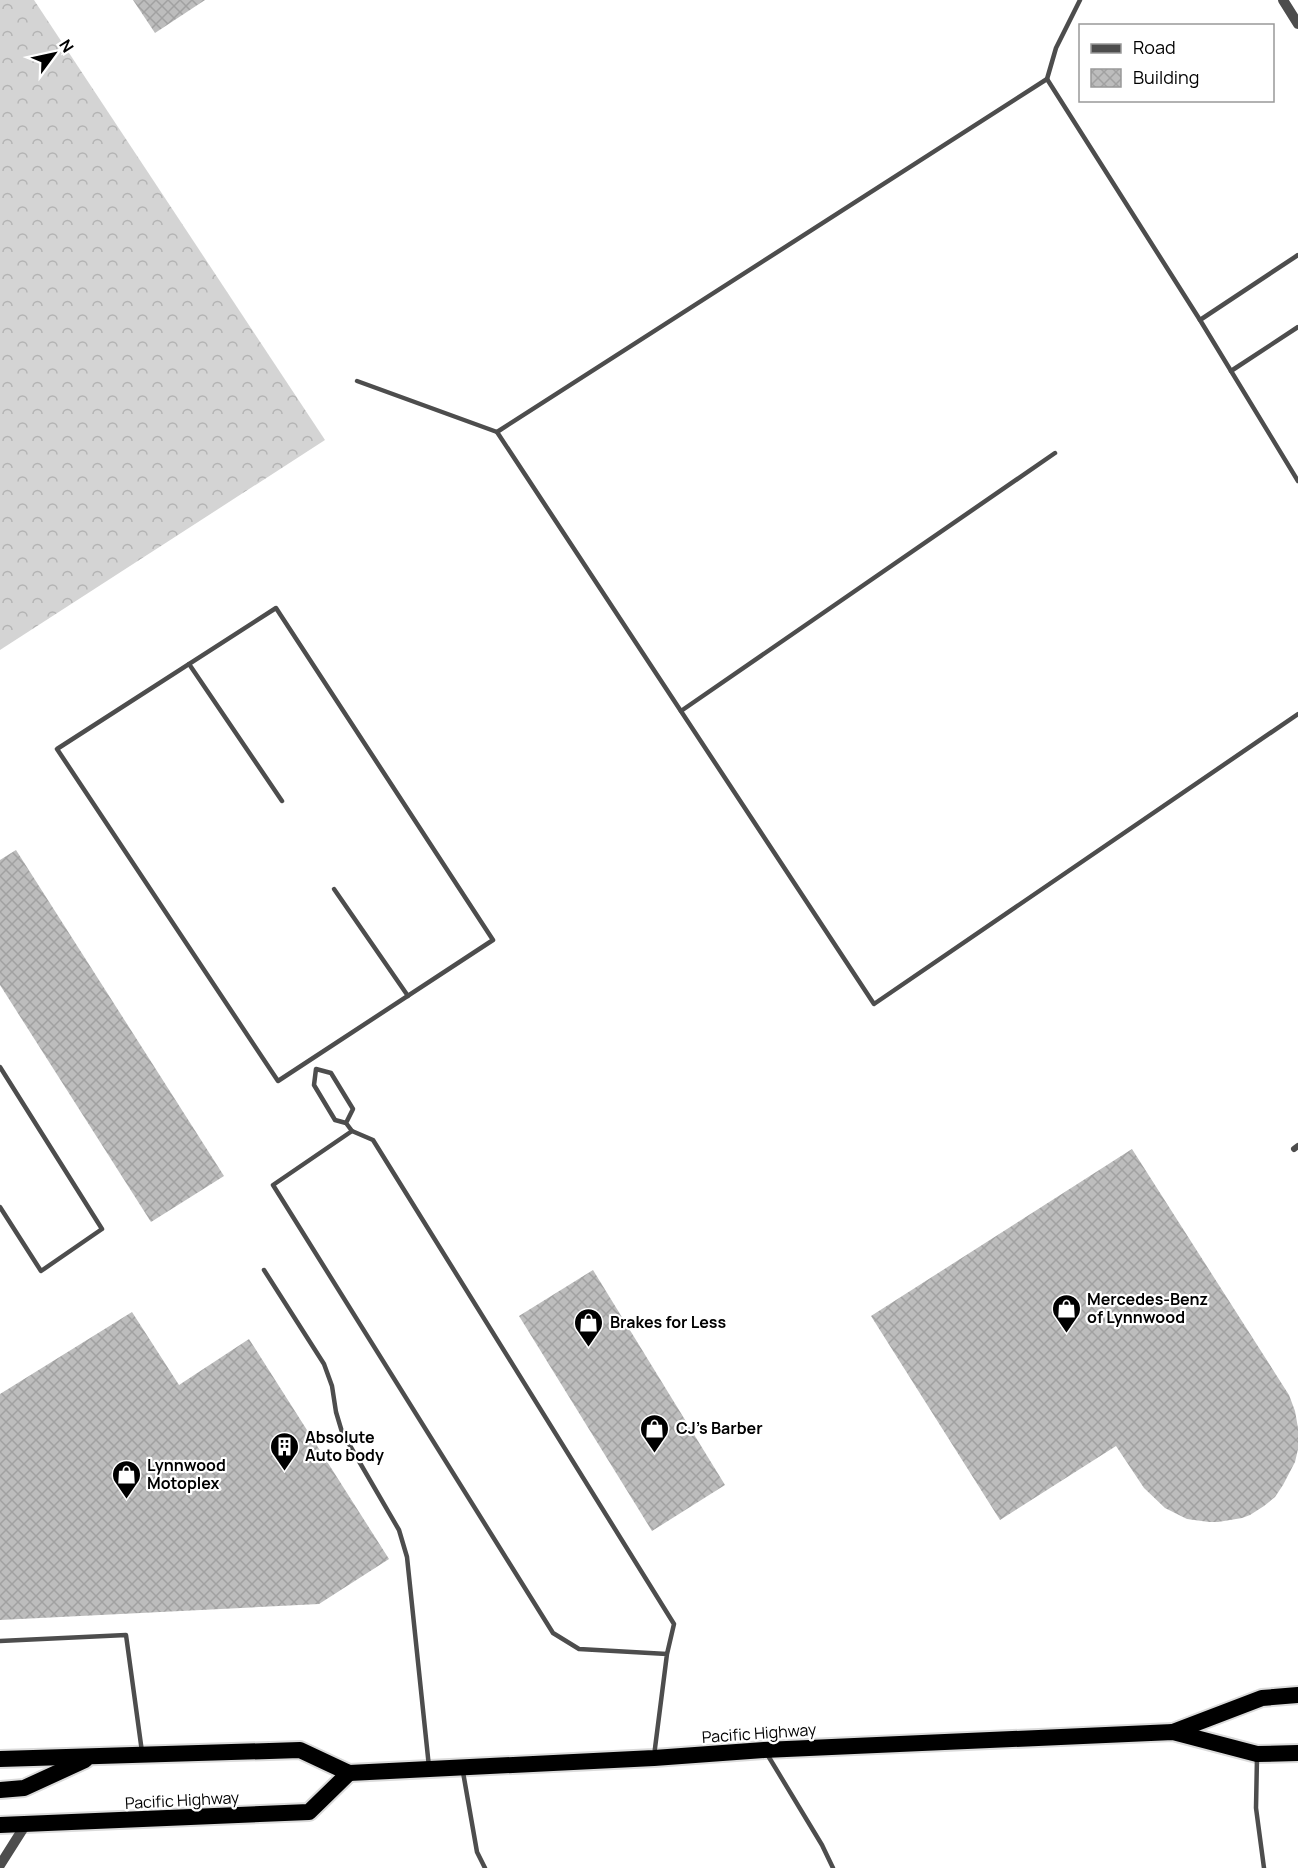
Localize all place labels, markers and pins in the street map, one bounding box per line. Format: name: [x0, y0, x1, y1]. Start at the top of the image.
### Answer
place label: Mercedes-Benz of Lynnwood: [1087, 1288, 1208, 1328]
shop icon: Mercedes-Benz of Lynnwood: [1050, 1292, 1082, 1334]
shop icon: Brakes for Less: [573, 1306, 605, 1348]
place label: Brakes for Less: [610, 1311, 726, 1333]
shop icon: CJ's Barber: [639, 1412, 671, 1454]
place label: CJ's Barber: [676, 1417, 763, 1439]
place label: Absolute Auto body: [305, 1426, 384, 1466]
building icon: Absolute Auto body: [268, 1430, 300, 1472]
place label: Lynnwood Motoplex: [147, 1454, 226, 1494]
shop icon: Lynnwood Motoplex: [110, 1458, 142, 1500]

